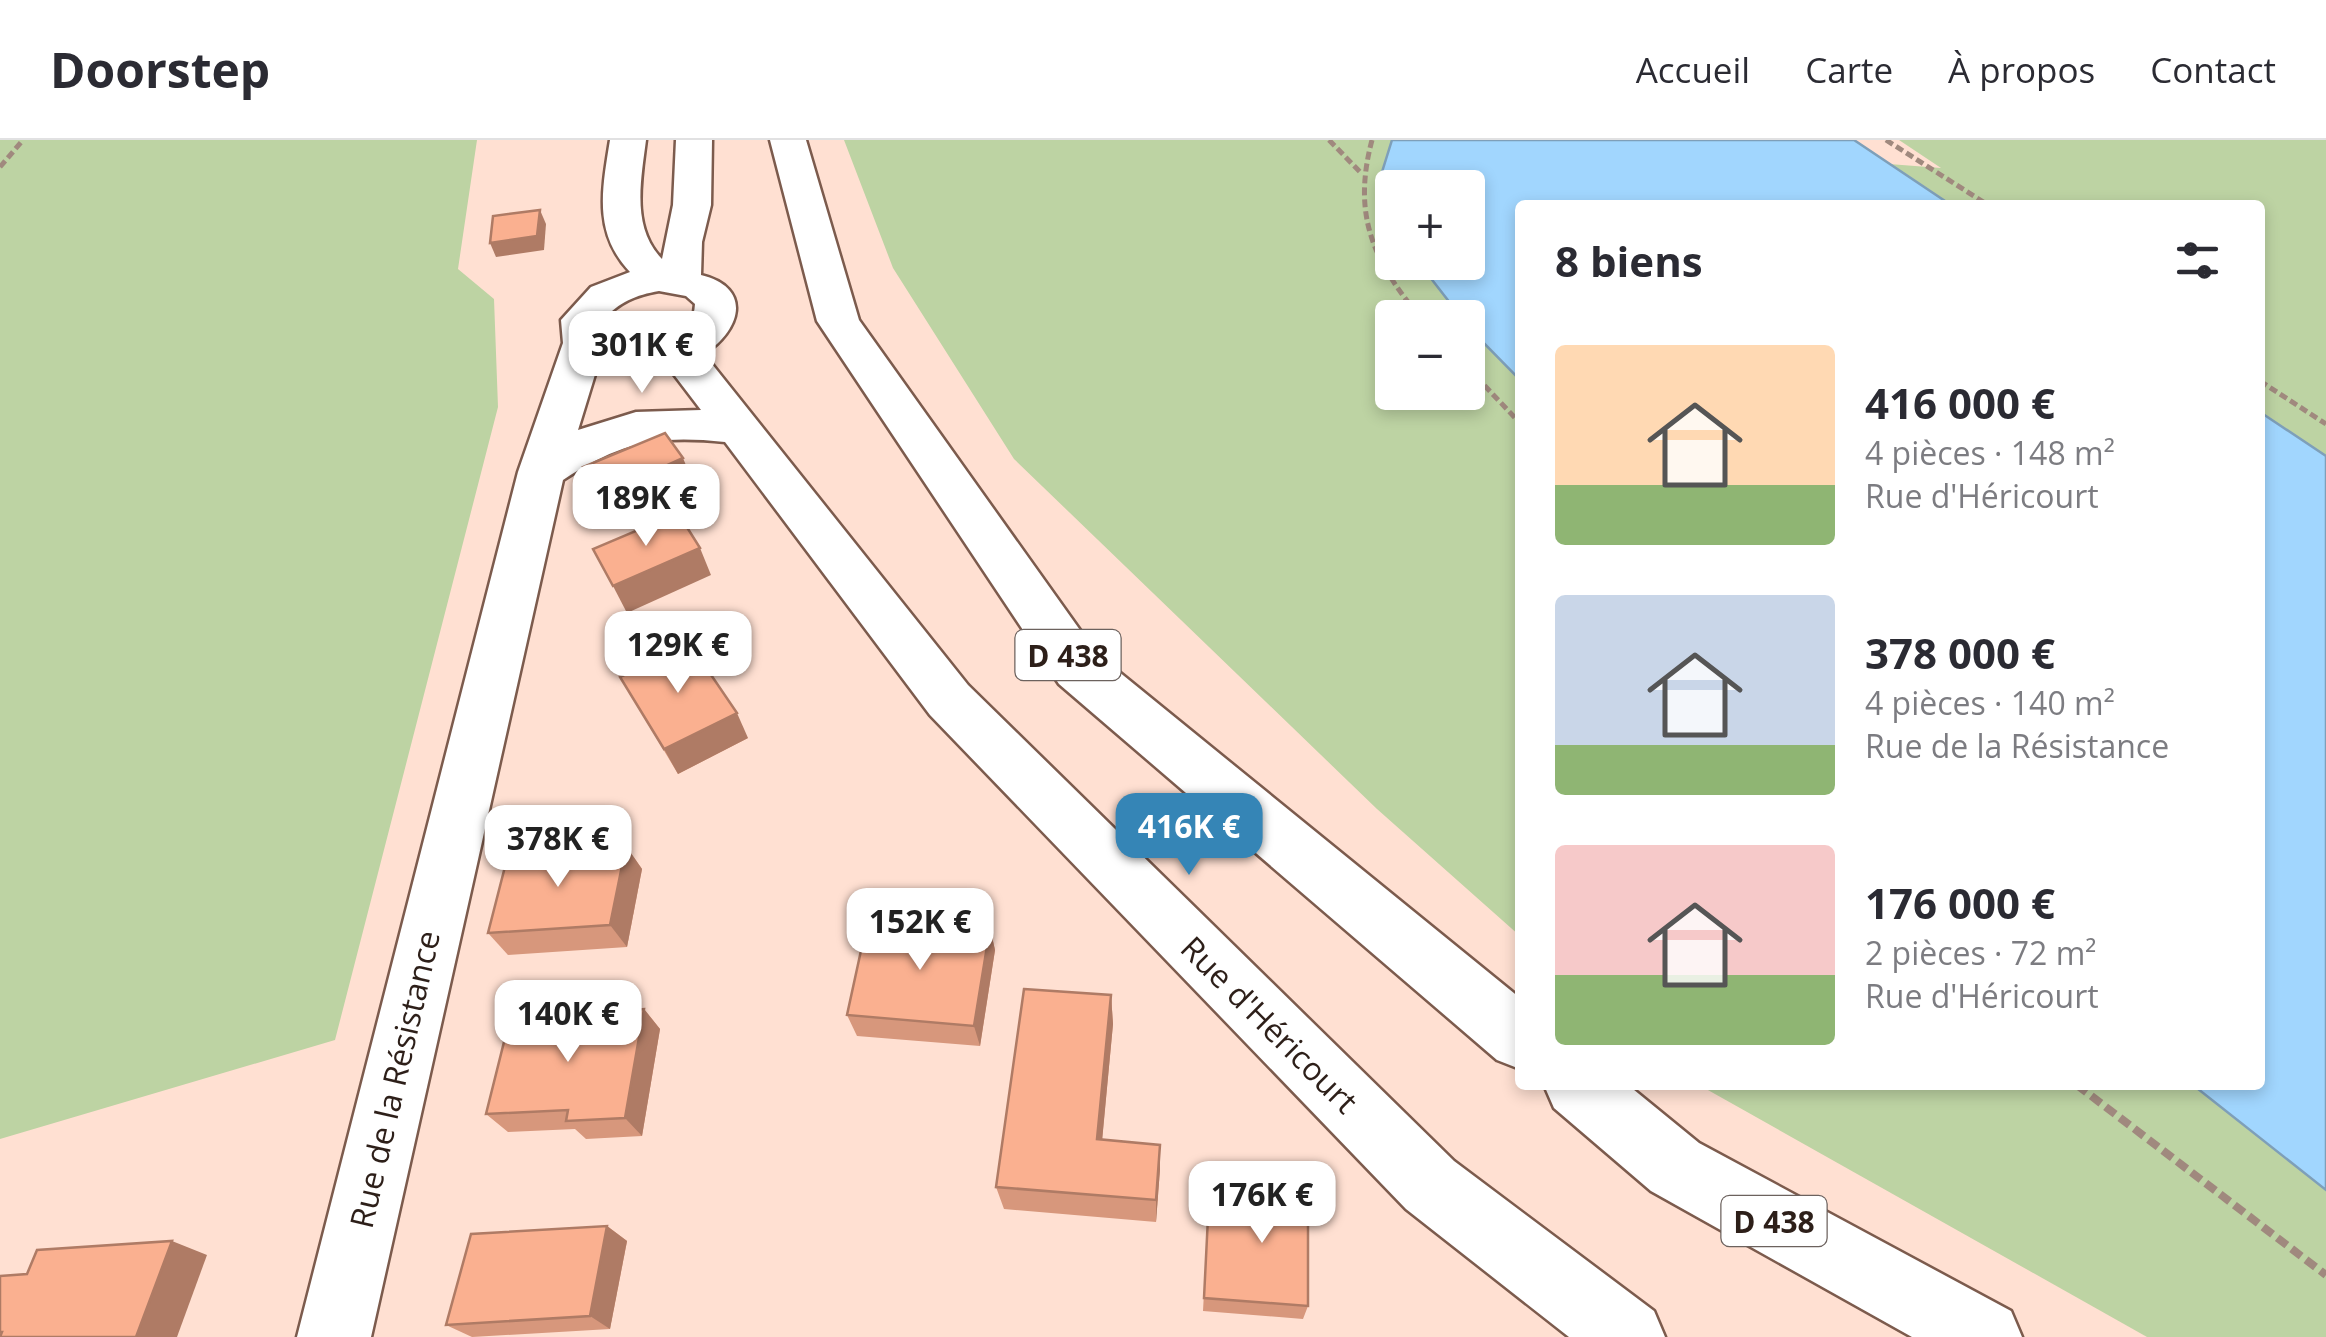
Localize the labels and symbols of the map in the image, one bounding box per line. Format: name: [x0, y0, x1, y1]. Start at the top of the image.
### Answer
pin: 301K €: [561, 311, 723, 396]
pin: 189K €: [565, 464, 727, 549]
pin: 129K €: [597, 611, 759, 696]
road number: D 438: [1016, 630, 1120, 680]
pin: 416K €: [1108, 793, 1270, 878]
pin: 378K €: [477, 805, 639, 890]
pin: 152K €: [839, 888, 1001, 973]
street label: Rue de la Résistance: [339, 926, 449, 1232]
street label: Rue d'Héricourt: [1172, 926, 1368, 1122]
pin: 140K €: [487, 980, 649, 1065]
pin: 176K €: [1181, 1161, 1343, 1246]
road number: D 438: [1722, 1196, 1826, 1246]

